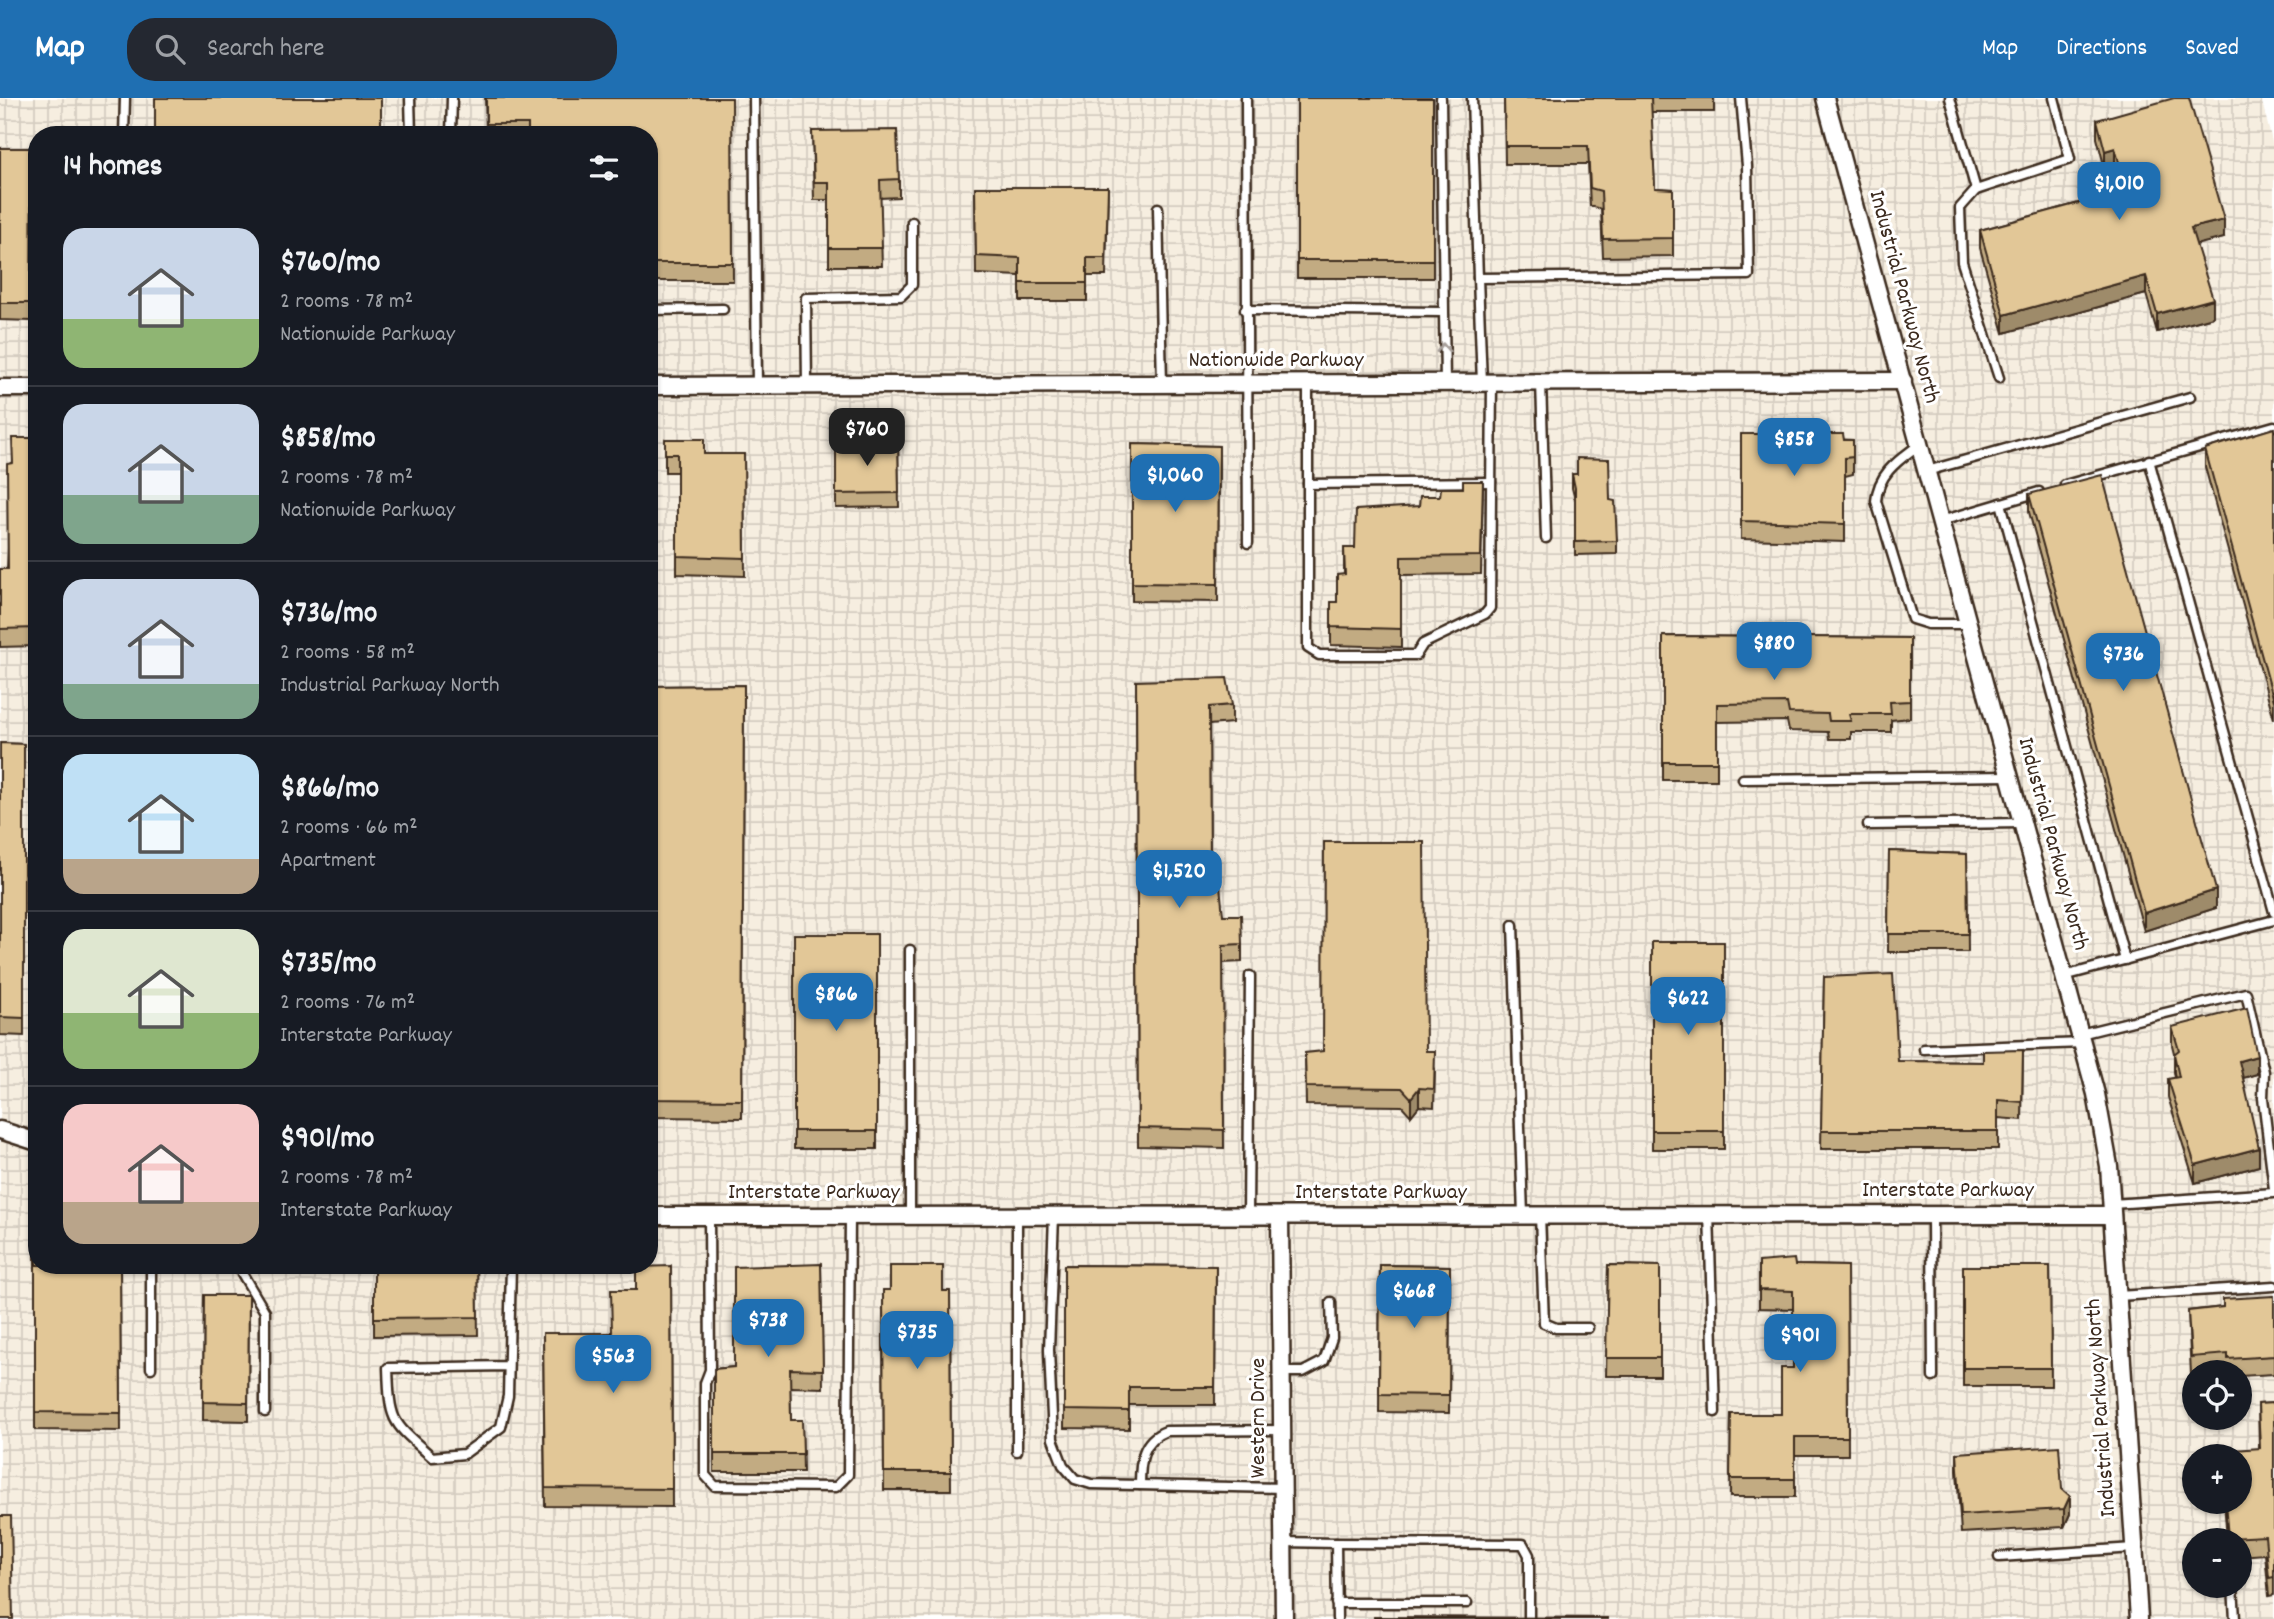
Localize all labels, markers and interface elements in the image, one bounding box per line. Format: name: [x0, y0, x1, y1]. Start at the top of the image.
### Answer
search box: [127, 18, 617, 81]
text: Map: [35, 26, 85, 73]
icon: search: [151, 30, 189, 68]
text: Search here: [207, 31, 325, 68]
text: Map: [1982, 32, 2018, 66]
text: Directions: [2056, 32, 2147, 66]
text: Saved: [2185, 32, 2239, 66]
text: 14 homes: [63, 147, 162, 190]
icon: filters: [585, 149, 623, 187]
pin: $1,010: [2062, 162, 2176, 222]
text: $1,010: [2093, 168, 2145, 201]
street label: Industrial Parkway North: [1859, 187, 1947, 407]
text: $760/mo: [280, 243, 380, 286]
icon: home: [119, 256, 203, 340]
text: 2 rooms · 78 m²: [280, 286, 413, 319]
text: Nationwide Parkway: [280, 319, 455, 352]
one-way arrow: [1436, 342, 1451, 353]
street label: Nationwide Parkway: [1188, 345, 1364, 378]
pin: $760: [826, 408, 908, 468]
text: $760: [845, 414, 889, 447]
pin: $858: [1753, 418, 1835, 478]
text: $858/mo: [280, 419, 376, 462]
text: $858: [1774, 424, 1814, 457]
icon: home: [119, 432, 203, 516]
pin: $1,060: [1118, 454, 1232, 514]
text: $1,060: [1146, 460, 1204, 493]
text: 2 rooms · 78 m²: [280, 462, 413, 495]
text: Nationwide Parkway: [280, 495, 455, 528]
text: $736/mo: [280, 594, 377, 637]
icon: home: [119, 607, 203, 691]
pin: $880: [1733, 622, 1815, 682]
text: $880: [1753, 628, 1795, 661]
pin: $736: [2082, 634, 2164, 693]
text: 2 rooms · 58 m²: [280, 637, 415, 670]
text: $736: [2102, 639, 2144, 672]
text: Industrial Parkway North: [280, 670, 499, 703]
street label: Industrial Parkway North: [2008, 734, 2096, 954]
text: $866/mo: [280, 769, 379, 812]
icon: home: [119, 782, 203, 866]
text: 2 rooms · 66 m²: [280, 812, 418, 845]
text: Apartment: [280, 845, 376, 878]
pin: $1,520: [1122, 850, 1236, 910]
text: $1,520: [1152, 856, 1206, 889]
text: $735/mo: [280, 944, 376, 987]
icon: home: [119, 957, 203, 1041]
pin: $866: [795, 974, 877, 1033]
pin: $622: [1647, 978, 1729, 1037]
text: $866: [814, 979, 858, 1012]
text: $622: [1666, 983, 1710, 1016]
text: 2 rooms · 76 m²: [280, 987, 415, 1020]
text: Interstate Parkway: [280, 1020, 452, 1053]
text: $901/mo: [280, 1119, 374, 1162]
icon: home: [119, 1132, 203, 1216]
text: 2 rooms · 78 m²: [280, 1162, 413, 1195]
street label: Interstate Parkway: [1862, 1175, 2035, 1208]
street label: Interstate Parkway: [728, 1177, 901, 1210]
street label: Interstate Parkway: [1295, 1177, 1468, 1210]
text: Interstate Parkway: [280, 1195, 452, 1228]
pin: $668: [1373, 1270, 1455, 1330]
text: $668: [1392, 1276, 1436, 1309]
street label: Industrial Parkway North: [2078, 1297, 2126, 1519]
pin: $738: [727, 1300, 809, 1359]
text: $738: [748, 1305, 788, 1338]
pin: $735: [876, 1312, 958, 1371]
pin: $901: [1759, 1314, 1841, 1374]
text: $735: [896, 1317, 938, 1350]
text: $901: [1780, 1320, 1820, 1353]
pin: $563: [572, 1336, 654, 1395]
text: $563: [591, 1341, 635, 1374]
street label: Western Drive: [1243, 1358, 1276, 1478]
map controls: [2182, 1360, 2252, 1598]
button: locate: [2182, 1360, 2252, 1430]
button: +: [2182, 1444, 2252, 1514]
button: −: [2182, 1528, 2252, 1598]

